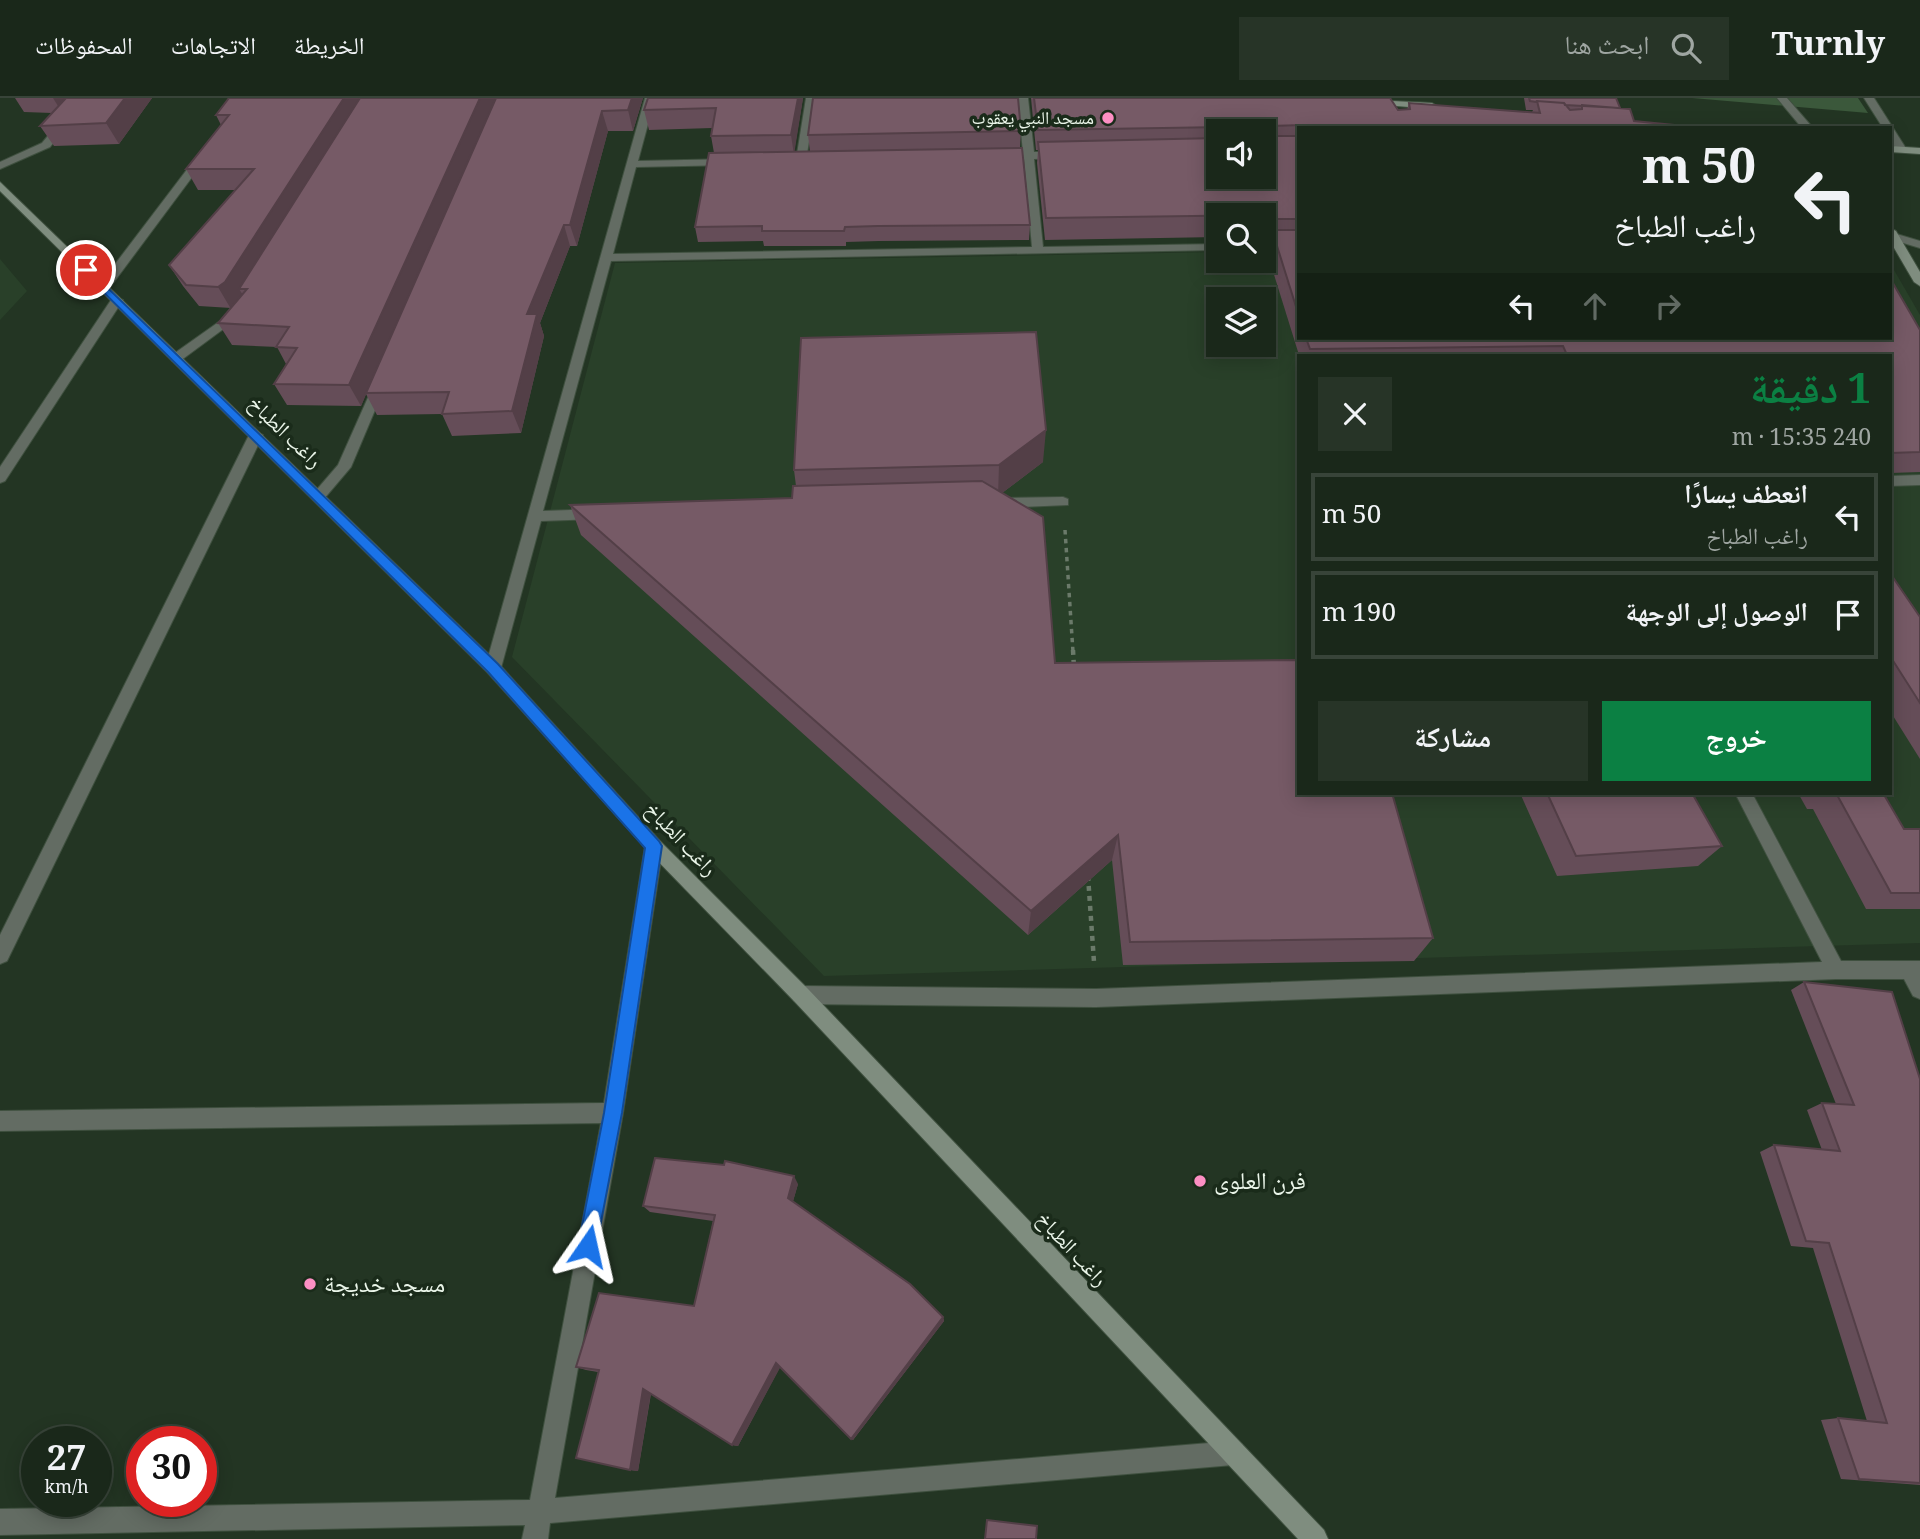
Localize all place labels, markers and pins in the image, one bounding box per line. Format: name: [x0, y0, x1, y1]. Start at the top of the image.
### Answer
place label: مسجد النبي يعقوب: [971, 105, 1094, 135]
marker: مسجد النبي يعقوب: [1100, 110, 1116, 126]
pin: [56, 240, 116, 300]
place label: فرن العلوى: [1214, 1163, 1306, 1204]
marker: فرن العلوى: [1192, 1173, 1208, 1189]
place label: مسجد خديجة: [324, 1266, 445, 1307]
marker: مسجد خديجة: [302, 1276, 318, 1292]

